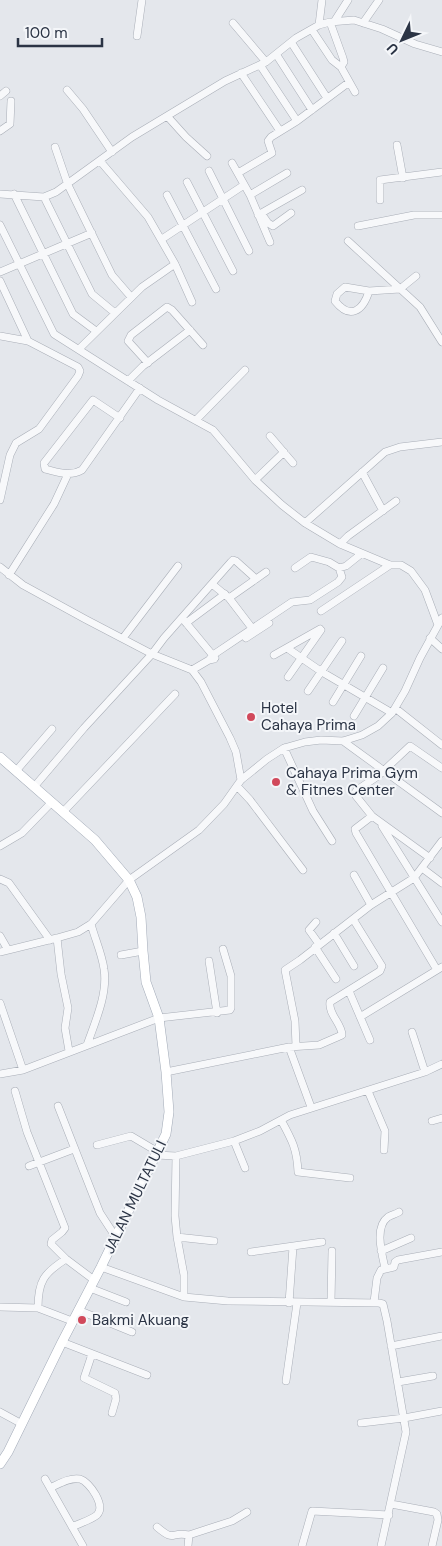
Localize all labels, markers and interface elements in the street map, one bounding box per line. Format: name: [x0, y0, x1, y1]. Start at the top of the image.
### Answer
scale bar: [18, 15, 101, 47]
north arrow: [377, 15, 427, 65]
text: 100 m: [25, 23, 68, 43]
text: U: [383, 39, 402, 59]
place label: Hotel Cahaya Prima: [261, 698, 356, 735]
marker: Hotel Cahaya Prima: [245, 711, 257, 723]
place label: Cahaya Prima Gym & Fitnes Center: [286, 763, 418, 800]
marker: Cahaya Prima Gym & Fitnes Center: [270, 776, 282, 788]
street label: JALAN MULTATULI: [99, 1137, 171, 1257]
place label: Bakmi Akuang: [92, 1310, 189, 1330]
marker: Bakmi Akuang: [76, 1314, 88, 1326]

